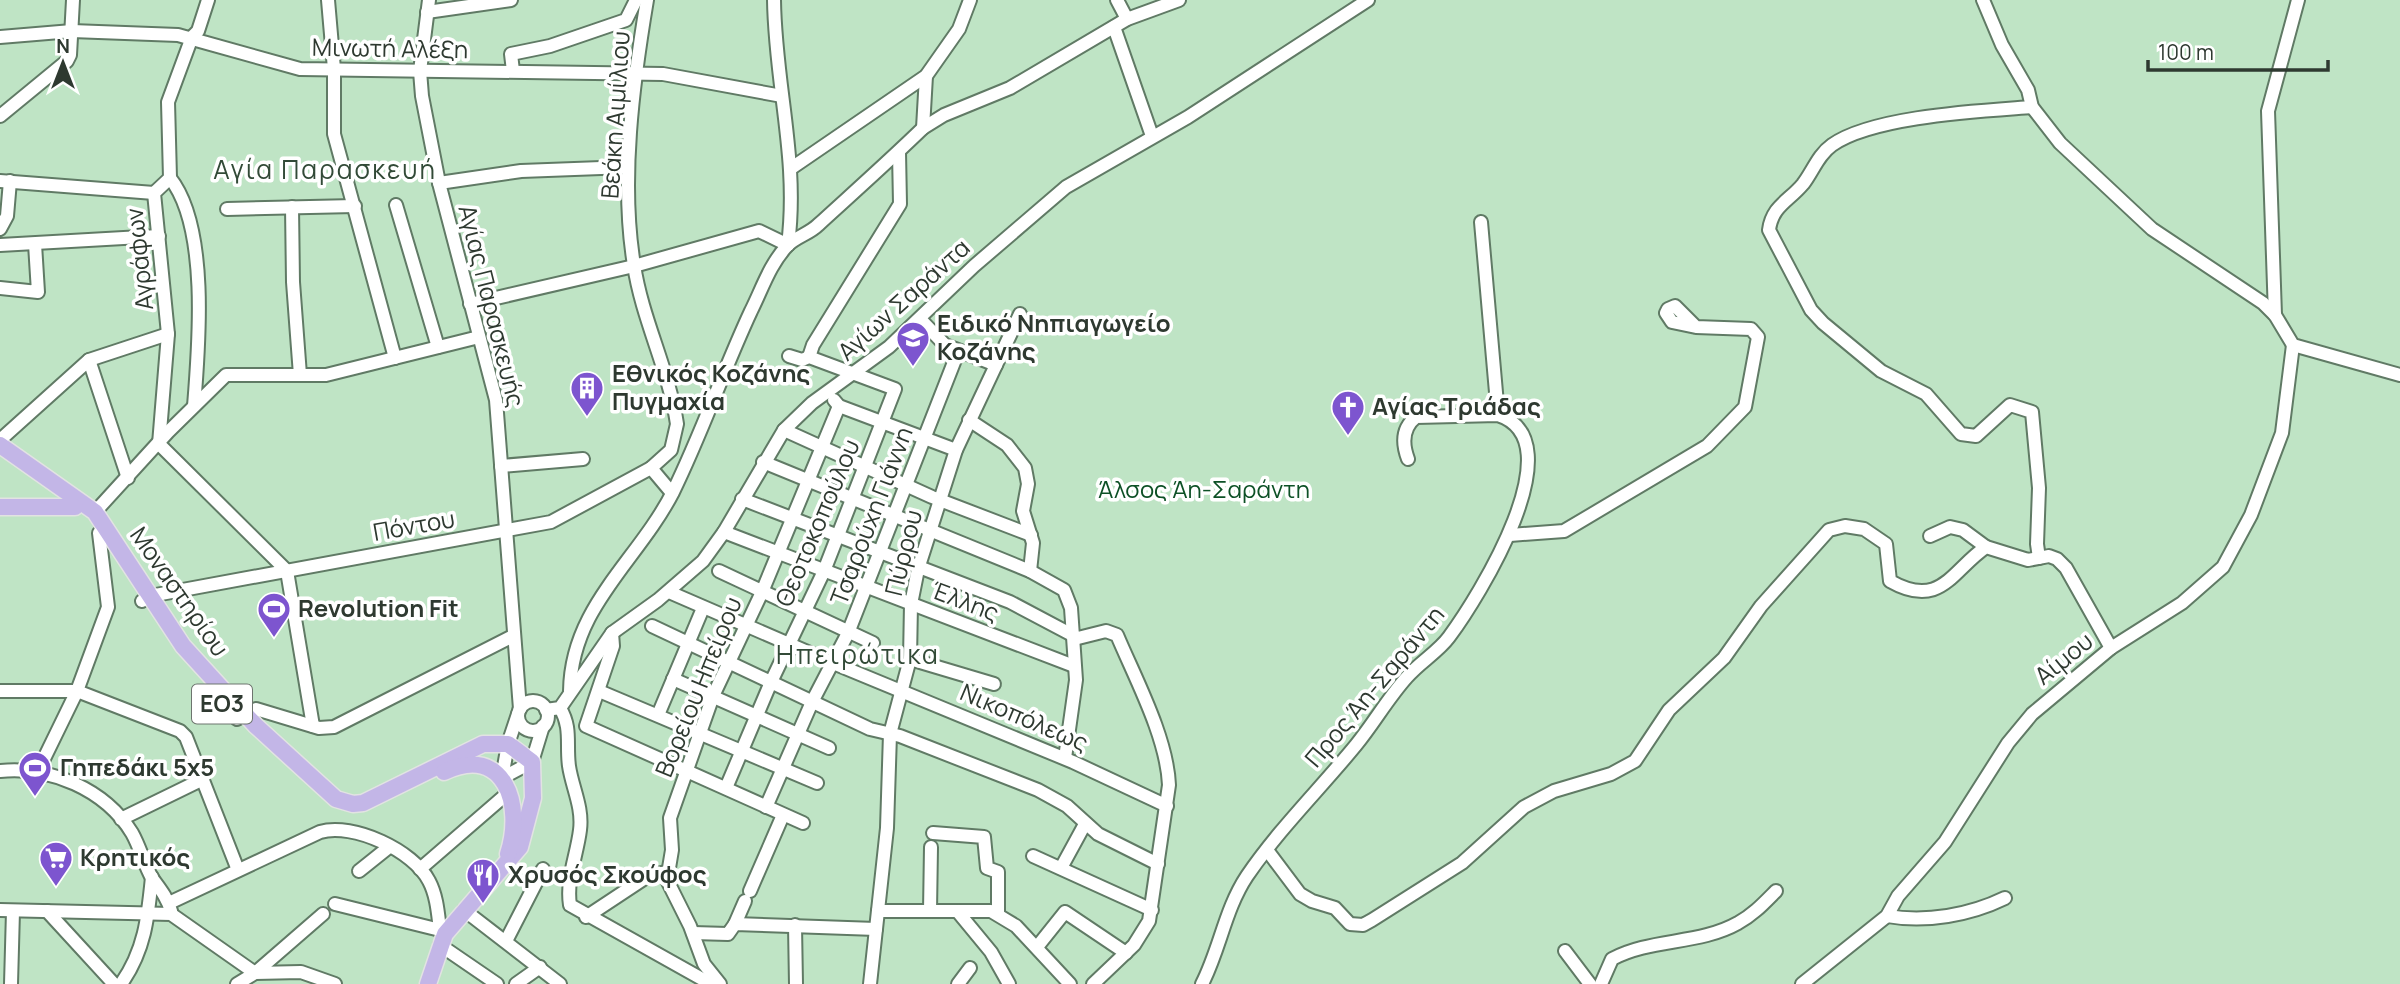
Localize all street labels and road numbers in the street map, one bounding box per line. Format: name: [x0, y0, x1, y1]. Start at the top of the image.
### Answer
street label: Μινωτή Αλέξη: [312, 30, 468, 65]
street label: Βεάκη Αιμίλιου: [592, 30, 637, 200]
street label: Αγίας Παρασκευής: [451, 201, 534, 410]
street label: Αγράφων: [117, 206, 160, 312]
street label: Αγίων Σαράντα: [830, 231, 976, 367]
street label: Τσαρούχη Γιάννη: [821, 422, 920, 609]
street label: Θεοτοκοπούλου: [766, 434, 867, 611]
street label: Πόντου: [370, 501, 457, 548]
street label: Πύρρου: [876, 506, 929, 599]
street label: Μοναστηρίου: [123, 520, 237, 663]
street label: Έλλης: [927, 573, 1004, 629]
street label: Βορείου Ηπείρου: [646, 591, 749, 781]
street label: Προς Άη-Σαράντη: [1297, 598, 1451, 774]
street label: Αίμου: [2027, 624, 2099, 692]
street label: Νικοπόλεως: [956, 675, 1094, 758]
road number: ΕΟ3: [192, 684, 252, 724]

